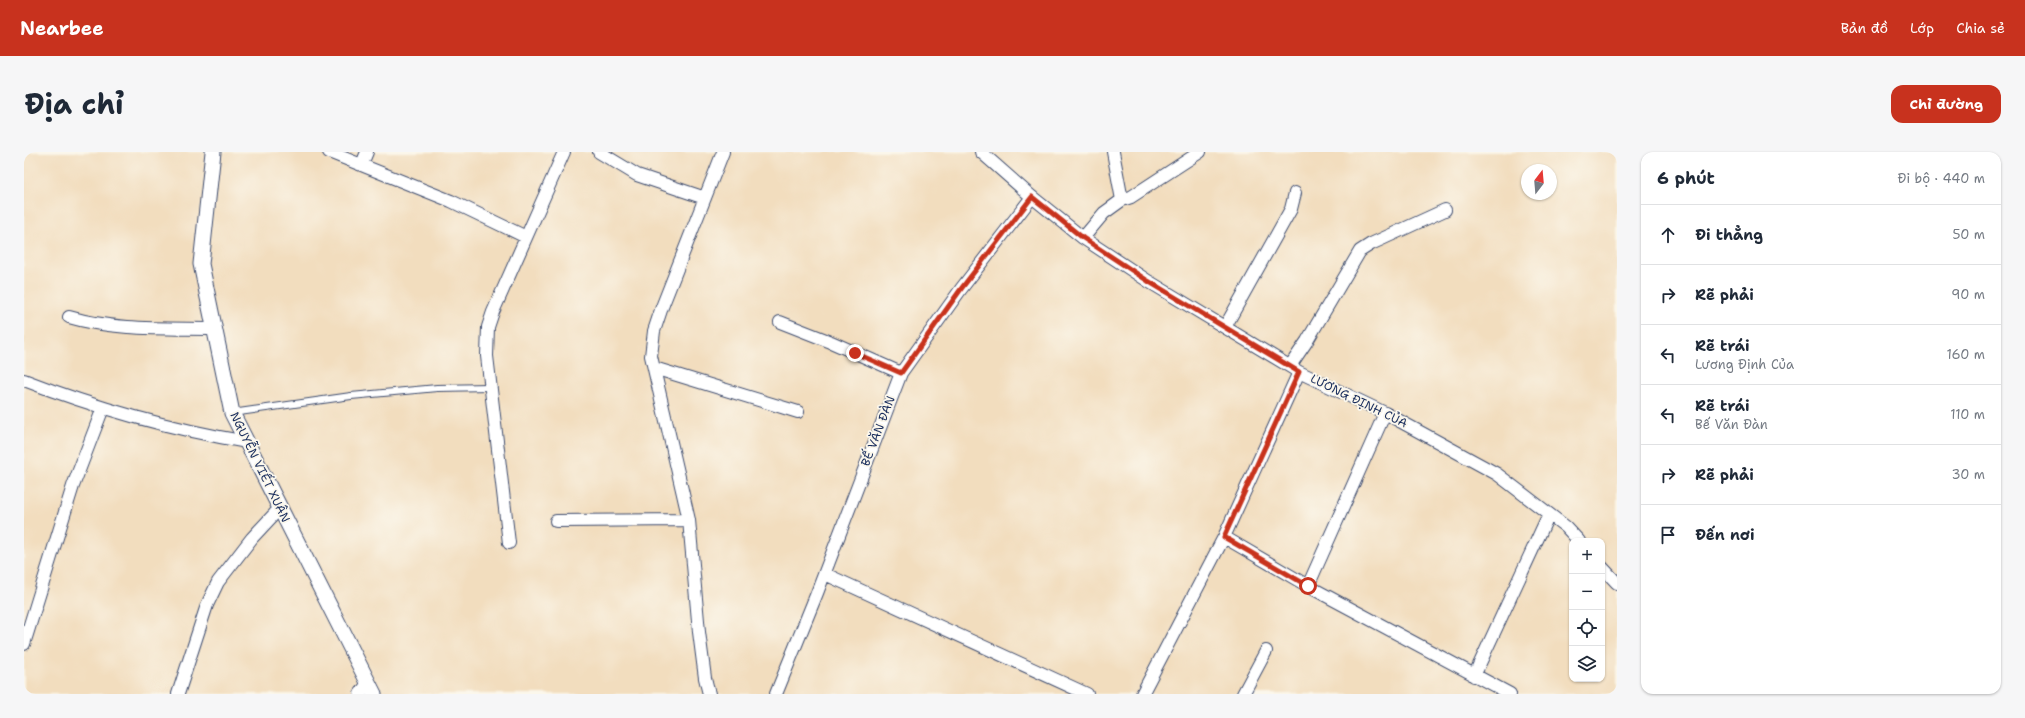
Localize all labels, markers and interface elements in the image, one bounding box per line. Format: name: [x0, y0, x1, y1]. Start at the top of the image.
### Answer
text: Nearbee: [20, 16, 104, 41]
text: Bản đồ: [1841, 19, 1888, 37]
text: Lớp: [1910, 19, 1934, 37]
text: Chia sẻ: [1956, 19, 2005, 37]
text: Địa chỉ: [24, 85, 124, 123]
button: Chỉ đường: [1891, 85, 2001, 123]
north arrow: [1521, 164, 1557, 200]
text: 6 phút: [1657, 167, 1715, 189]
text: Đi bộ · 440 m: [1898, 170, 1985, 187]
icon: ahead: [1657, 224, 1679, 246]
text: Đi thẳng: [1695, 225, 1763, 245]
text: 50 m: [1952, 226, 1985, 243]
icon: right: [1657, 284, 1679, 306]
text: Rẽ phải: [1695, 285, 1754, 305]
text: 90 m: [1951, 286, 1985, 303]
text: Rẽ trái: [1695, 336, 1750, 356]
route end: [846, 344, 864, 362]
icon: left: [1657, 344, 1679, 366]
text: 160 m: [1947, 346, 1985, 363]
text: Lương Định Của: [1695, 356, 1794, 373]
street label: LƯƠNG ĐỊNH CỦA: [1308, 371, 1410, 432]
street label: BẾ VĂN ĐÀN: [856, 393, 899, 468]
text: Rẽ trái: [1695, 396, 1750, 416]
icon: left: [1657, 404, 1679, 426]
text: 110 m: [1950, 406, 1985, 423]
street label: NGUYỄN VIẾT XUÂN: [226, 409, 295, 525]
text: Bế Văn Đàn: [1695, 416, 1768, 433]
icon: right: [1657, 464, 1679, 486]
text: Rẽ phải: [1695, 465, 1754, 485]
text: 30 m: [1951, 466, 1985, 483]
icon: arrive: [1657, 524, 1679, 546]
text: Đến nơi: [1695, 525, 1754, 545]
map controls: [1569, 538, 1605, 682]
button: +: [1569, 538, 1605, 574]
button: −: [1569, 574, 1605, 610]
route start: [1299, 577, 1317, 595]
button: locate: [1569, 610, 1605, 646]
button: layers: [1569, 646, 1605, 682]

